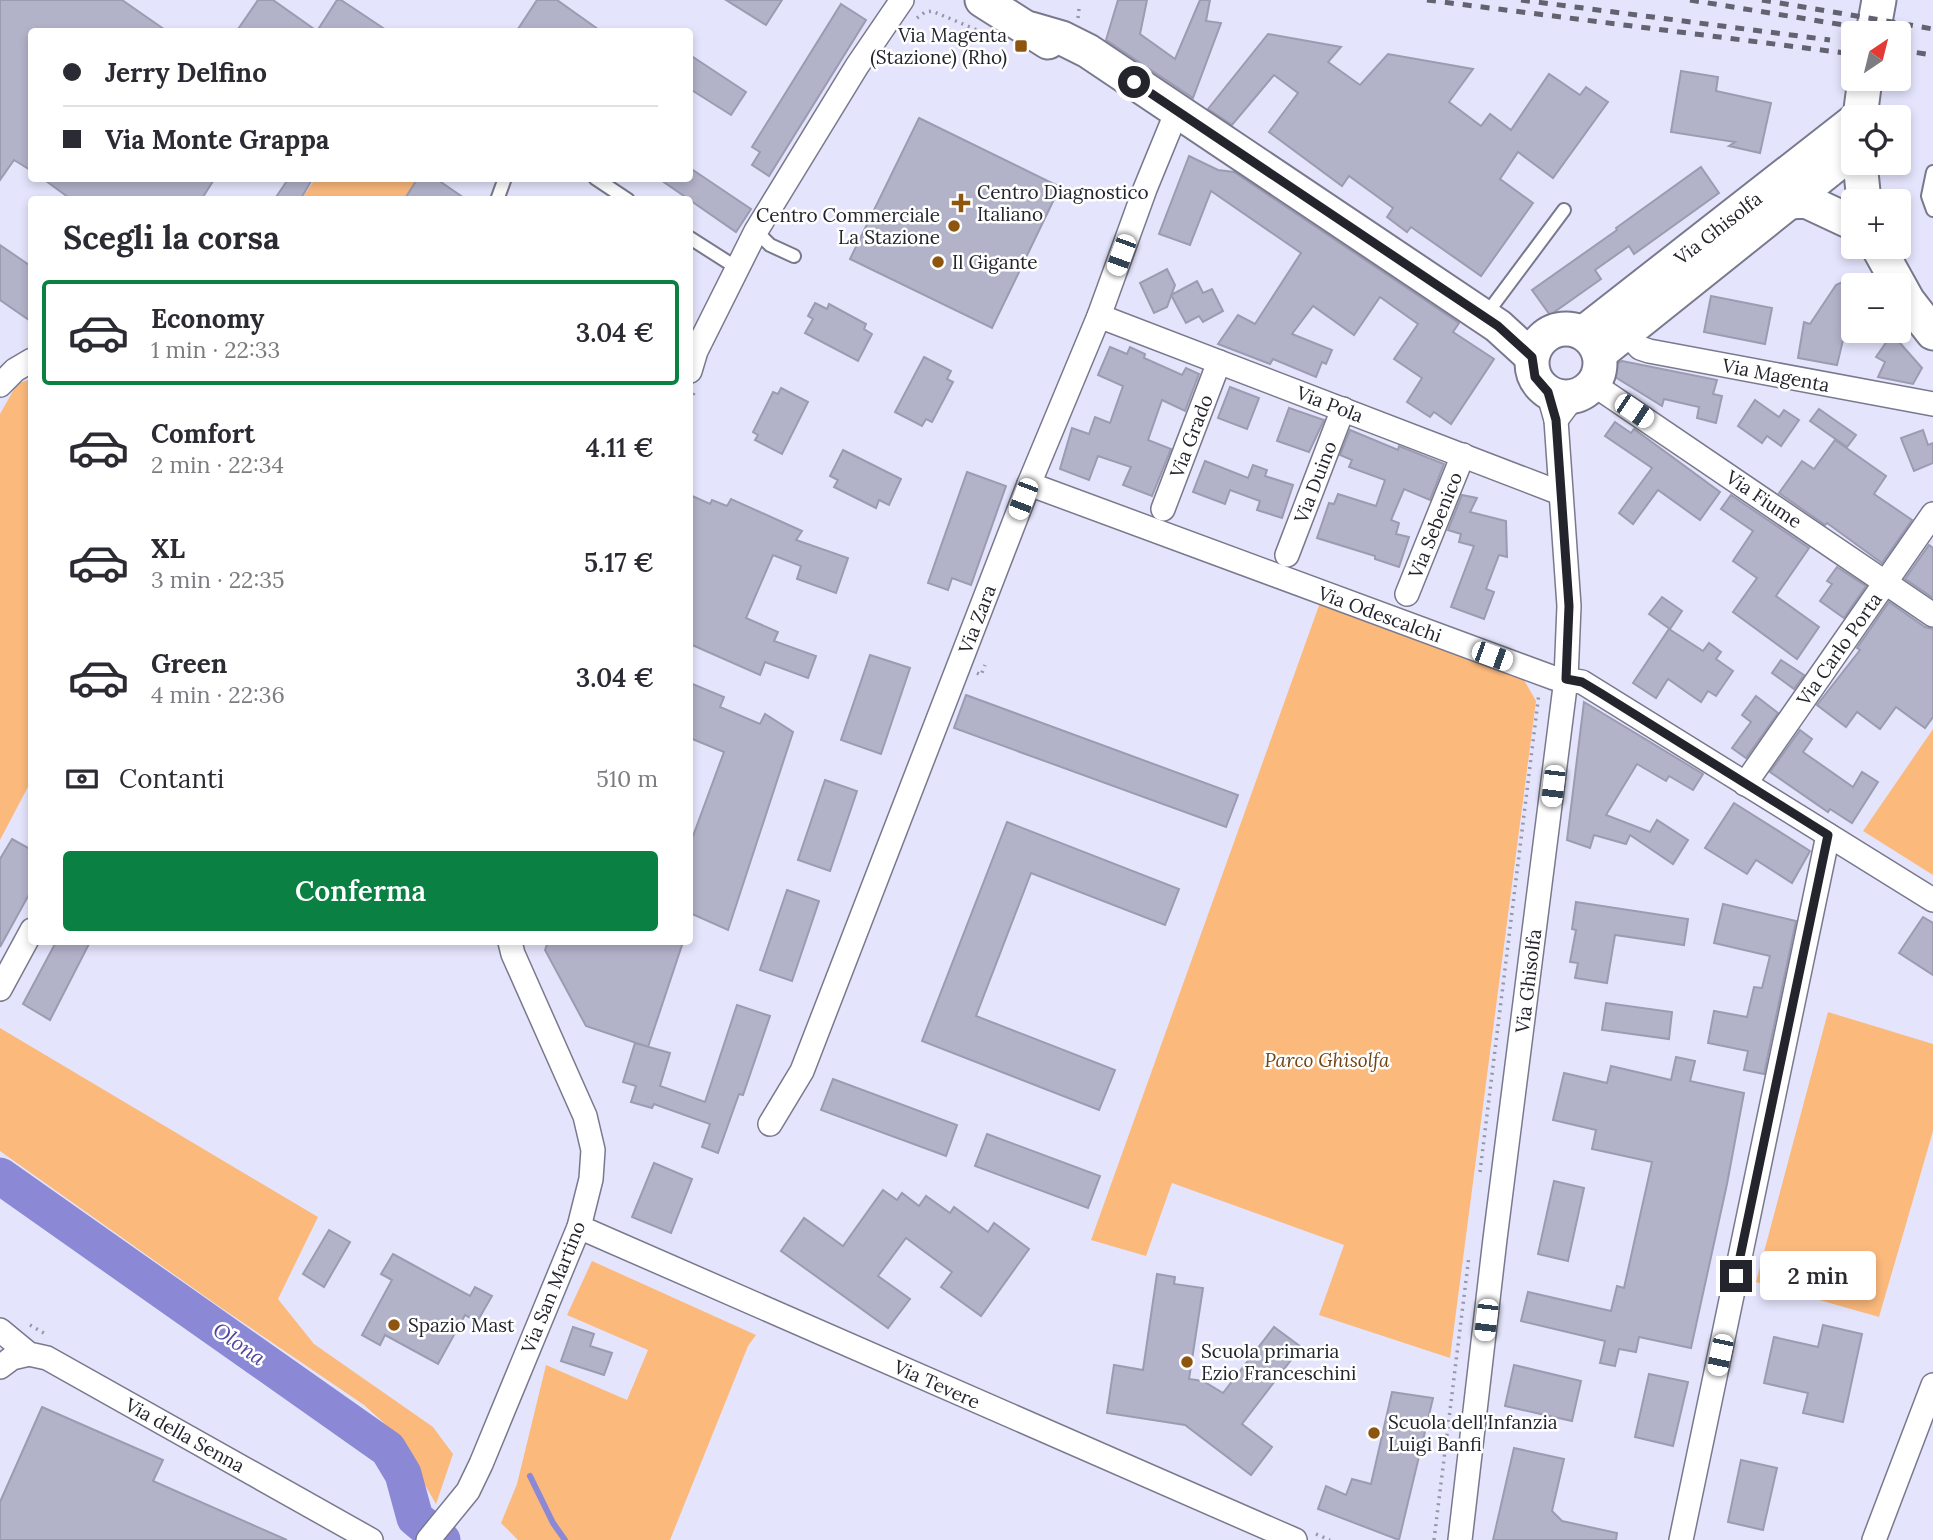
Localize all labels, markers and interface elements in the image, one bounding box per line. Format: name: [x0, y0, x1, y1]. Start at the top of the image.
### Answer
north arrow: [1841, 21, 1911, 91]
map controls: [1841, 21, 1911, 343]
place label: Via Magenta (Stazione) (Rho): [870, 23, 1007, 70]
marker: Via Magenta (Stazione) (Rho): [1013, 38, 1029, 54]
text: Jerry Delfino: [105, 56, 267, 89]
route start: [1118, 66, 1150, 98]
button: locate: [1841, 105, 1911, 175]
text: Via Monte Grappa: [105, 123, 329, 156]
place label: Centro Diagnostico Italiano: [977, 180, 1149, 226]
street label: Via Ghisolfa: [1669, 186, 1767, 270]
button: +: [1841, 189, 1911, 259]
marker: Centro Diagnostico Italiano: [951, 193, 971, 213]
place label: Centro Commerciale La Stazione: [756, 203, 940, 249]
text: Scegli la corsa: [63, 217, 280, 258]
marker: Centro Commerciale La Stazione: [946, 218, 962, 234]
car: [1104, 232, 1139, 278]
place label: Il Gigante: [952, 250, 1038, 274]
marker: Il Gigante: [930, 254, 946, 270]
button: −: [1841, 273, 1911, 343]
icon: car: [67, 301, 130, 364]
text: Economy: [151, 302, 264, 335]
text: 3.04 €: [576, 316, 654, 349]
text: 1 min · 22:33: [151, 335, 280, 364]
street label: Via Magenta: [1719, 353, 1832, 397]
street label: Via Pola: [1292, 380, 1367, 428]
street label: Via Grado: [1164, 391, 1218, 482]
car: [1611, 391, 1658, 431]
icon: car: [67, 416, 130, 479]
text: Comfort: [151, 417, 255, 450]
text: 4.11 €: [586, 431, 654, 464]
street label: Via Duino: [1288, 438, 1342, 527]
text: 2 min · 22:34: [151, 450, 284, 479]
street label: Via Fiume: [1721, 464, 1807, 533]
street label: Via Sebenico: [1402, 468, 1467, 583]
car: [1006, 476, 1041, 522]
icon: car: [67, 531, 130, 594]
text: XL: [151, 532, 185, 565]
text: 5.17 €: [584, 546, 654, 579]
text: 3 min · 22:35: [151, 565, 285, 594]
street label: Via Odescalchi: [1314, 580, 1445, 647]
street label: Via Zara: [953, 581, 1001, 658]
street label: Via Carlo Porta: [1791, 588, 1887, 711]
car: [1469, 639, 1516, 673]
icon: car: [67, 646, 130, 709]
text: Green: [151, 647, 227, 680]
text: 3.04 €: [576, 661, 654, 694]
text: 4 min · 22:36: [151, 680, 285, 709]
icon: cash: [63, 760, 101, 798]
text: Contanti: [119, 762, 224, 795]
text: 510 m: [596, 764, 658, 793]
car: [1541, 764, 1566, 808]
button: Conferma: [63, 851, 658, 931]
street label: Via Ghisolfa: [1510, 927, 1546, 1035]
park label: Parco Ghisolfa: [1265, 1048, 1390, 1072]
street label: Via San Martino: [515, 1217, 590, 1357]
callout: 2 min: [1760, 1252, 1876, 1300]
route end: [1720, 1260, 1752, 1292]
text: 2 min: [1788, 1261, 1848, 1290]
car: [1474, 1298, 1499, 1342]
place label: Spazio Mast: [408, 1313, 515, 1337]
water label: Olona: [208, 1316, 271, 1371]
marker: Spazio Mast: [386, 1317, 402, 1333]
car: [1706, 1332, 1735, 1378]
place label: Scuola primaria Ezio Franceschini: [1201, 1339, 1356, 1385]
street label: Via Tevere: [889, 1354, 984, 1414]
marker: Scuola primaria Ezio Franceschini: [1179, 1354, 1195, 1370]
street label: Via della Senna: [120, 1392, 249, 1478]
place label: Scuola dell'Infanzia Luigi Banfi: [1388, 1410, 1558, 1456]
marker: Scuola dell'Infanzia Luigi Banfi: [1366, 1425, 1382, 1441]

